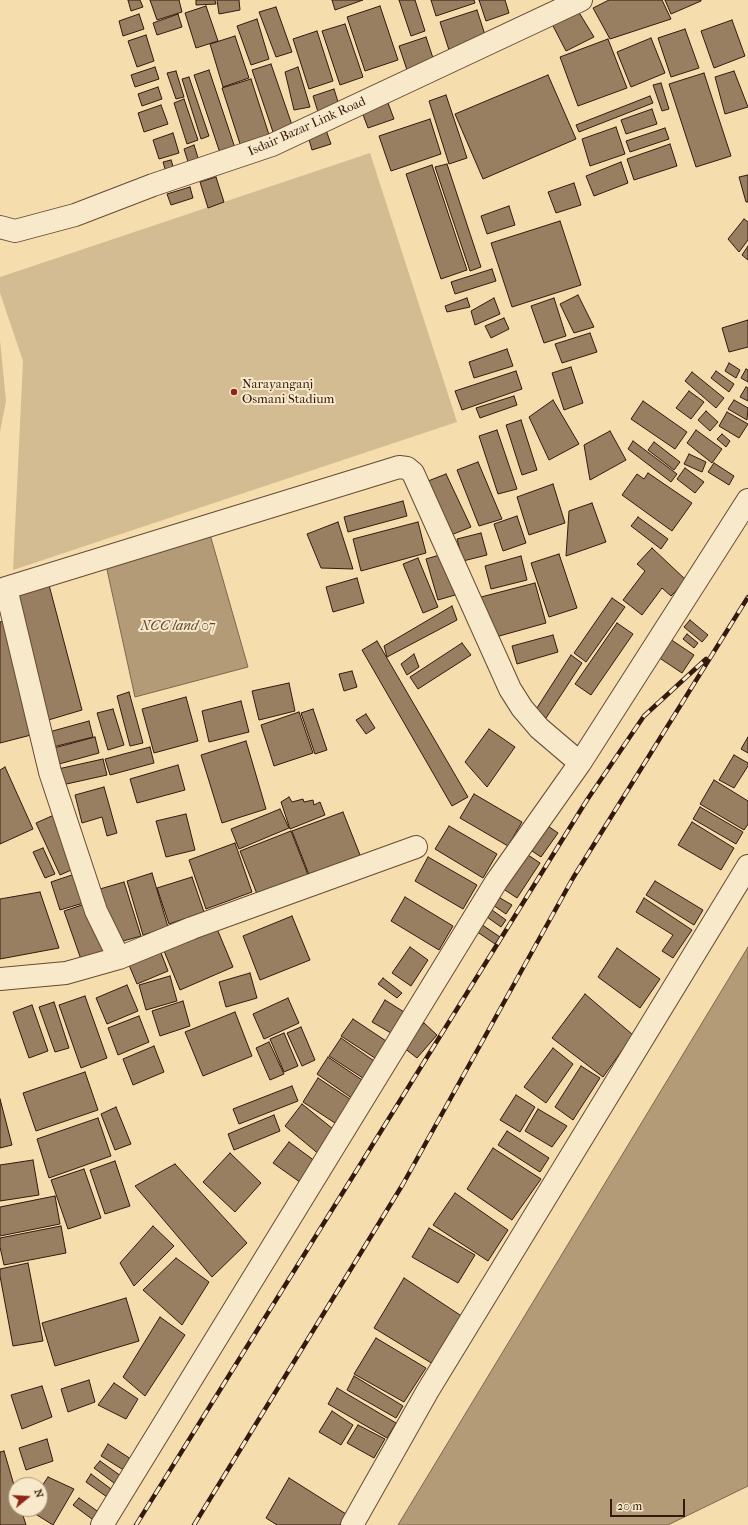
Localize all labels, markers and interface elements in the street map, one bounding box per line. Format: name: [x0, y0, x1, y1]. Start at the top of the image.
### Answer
street label: Isdair Bazar Link Road: [246, 94, 368, 160]
place label: Narayanganj Osmani Stadium: [242, 377, 334, 408]
marker: Narayanganj Osmani Stadium: [229, 387, 239, 397]
water label: NCC land 07: [140, 619, 216, 635]
north arrow: [8, 1477, 48, 1517]
text: N: [31, 1487, 46, 1499]
scale bar: [612, 1491, 687, 1517]
text: 20 m: [617, 1499, 642, 1513]

